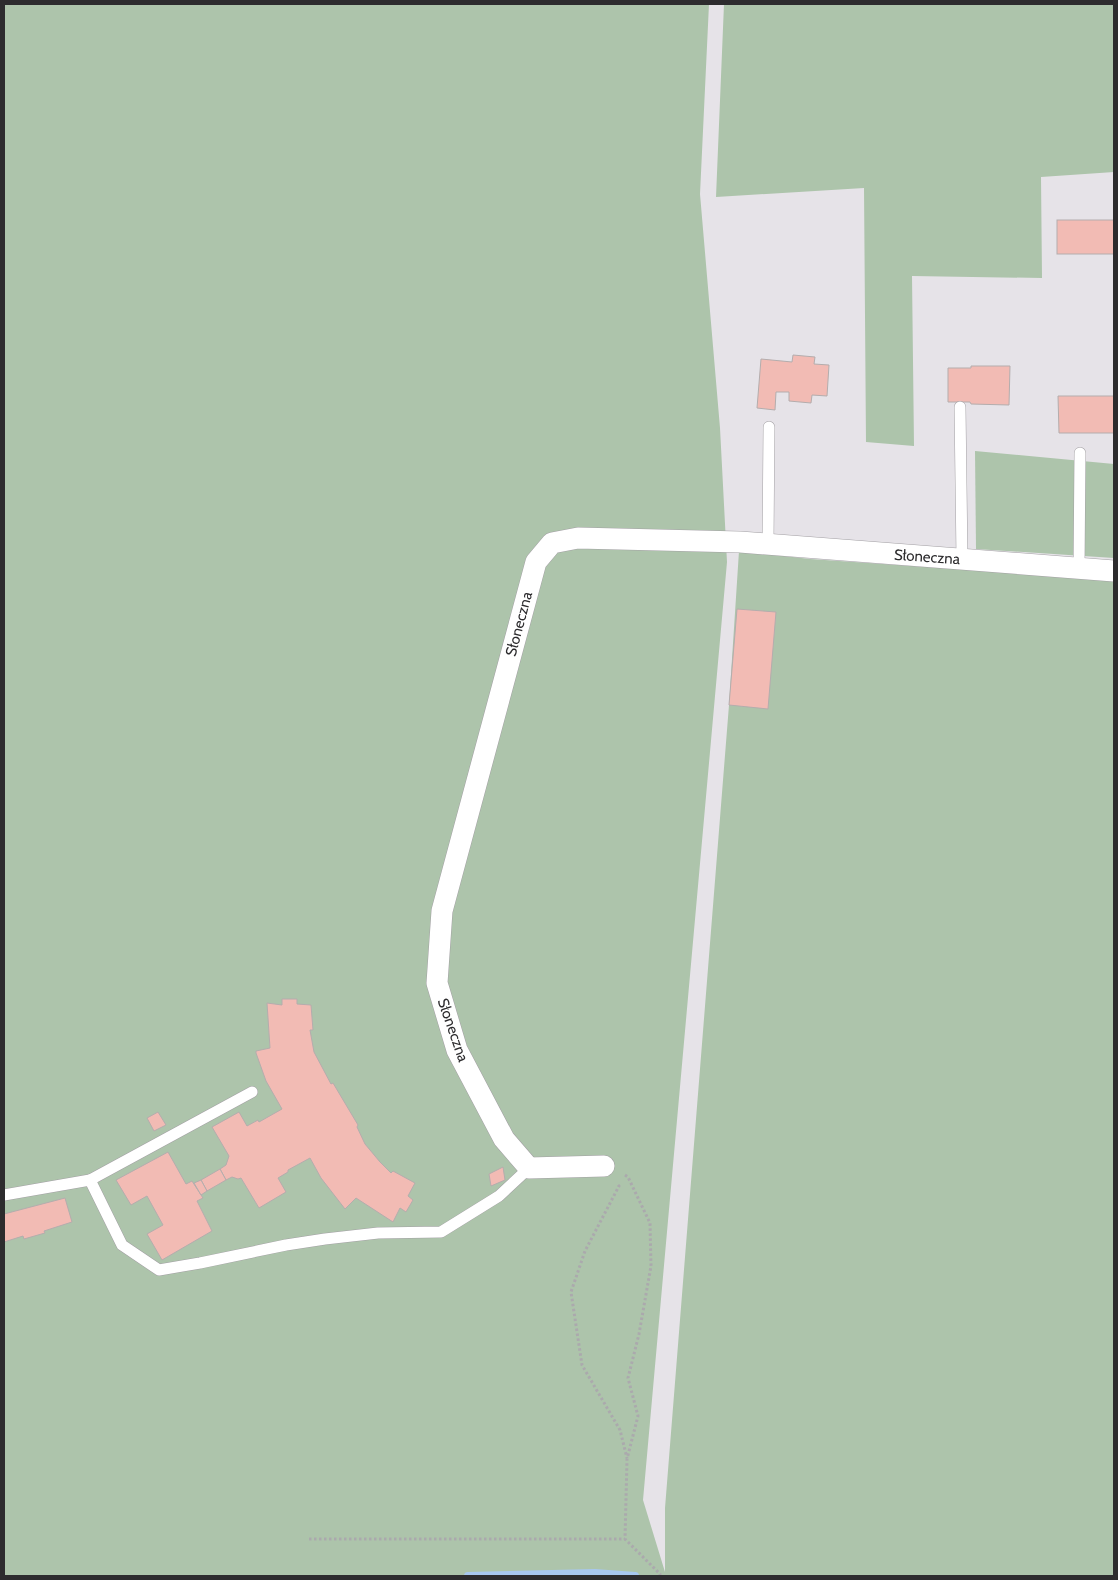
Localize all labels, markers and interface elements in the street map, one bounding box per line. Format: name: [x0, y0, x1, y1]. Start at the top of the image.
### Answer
street label: Słoneczna: [893, 546, 961, 568]
street label: Słoneczna: [502, 589, 536, 658]
street label: Słoneczna: [434, 996, 473, 1065]

